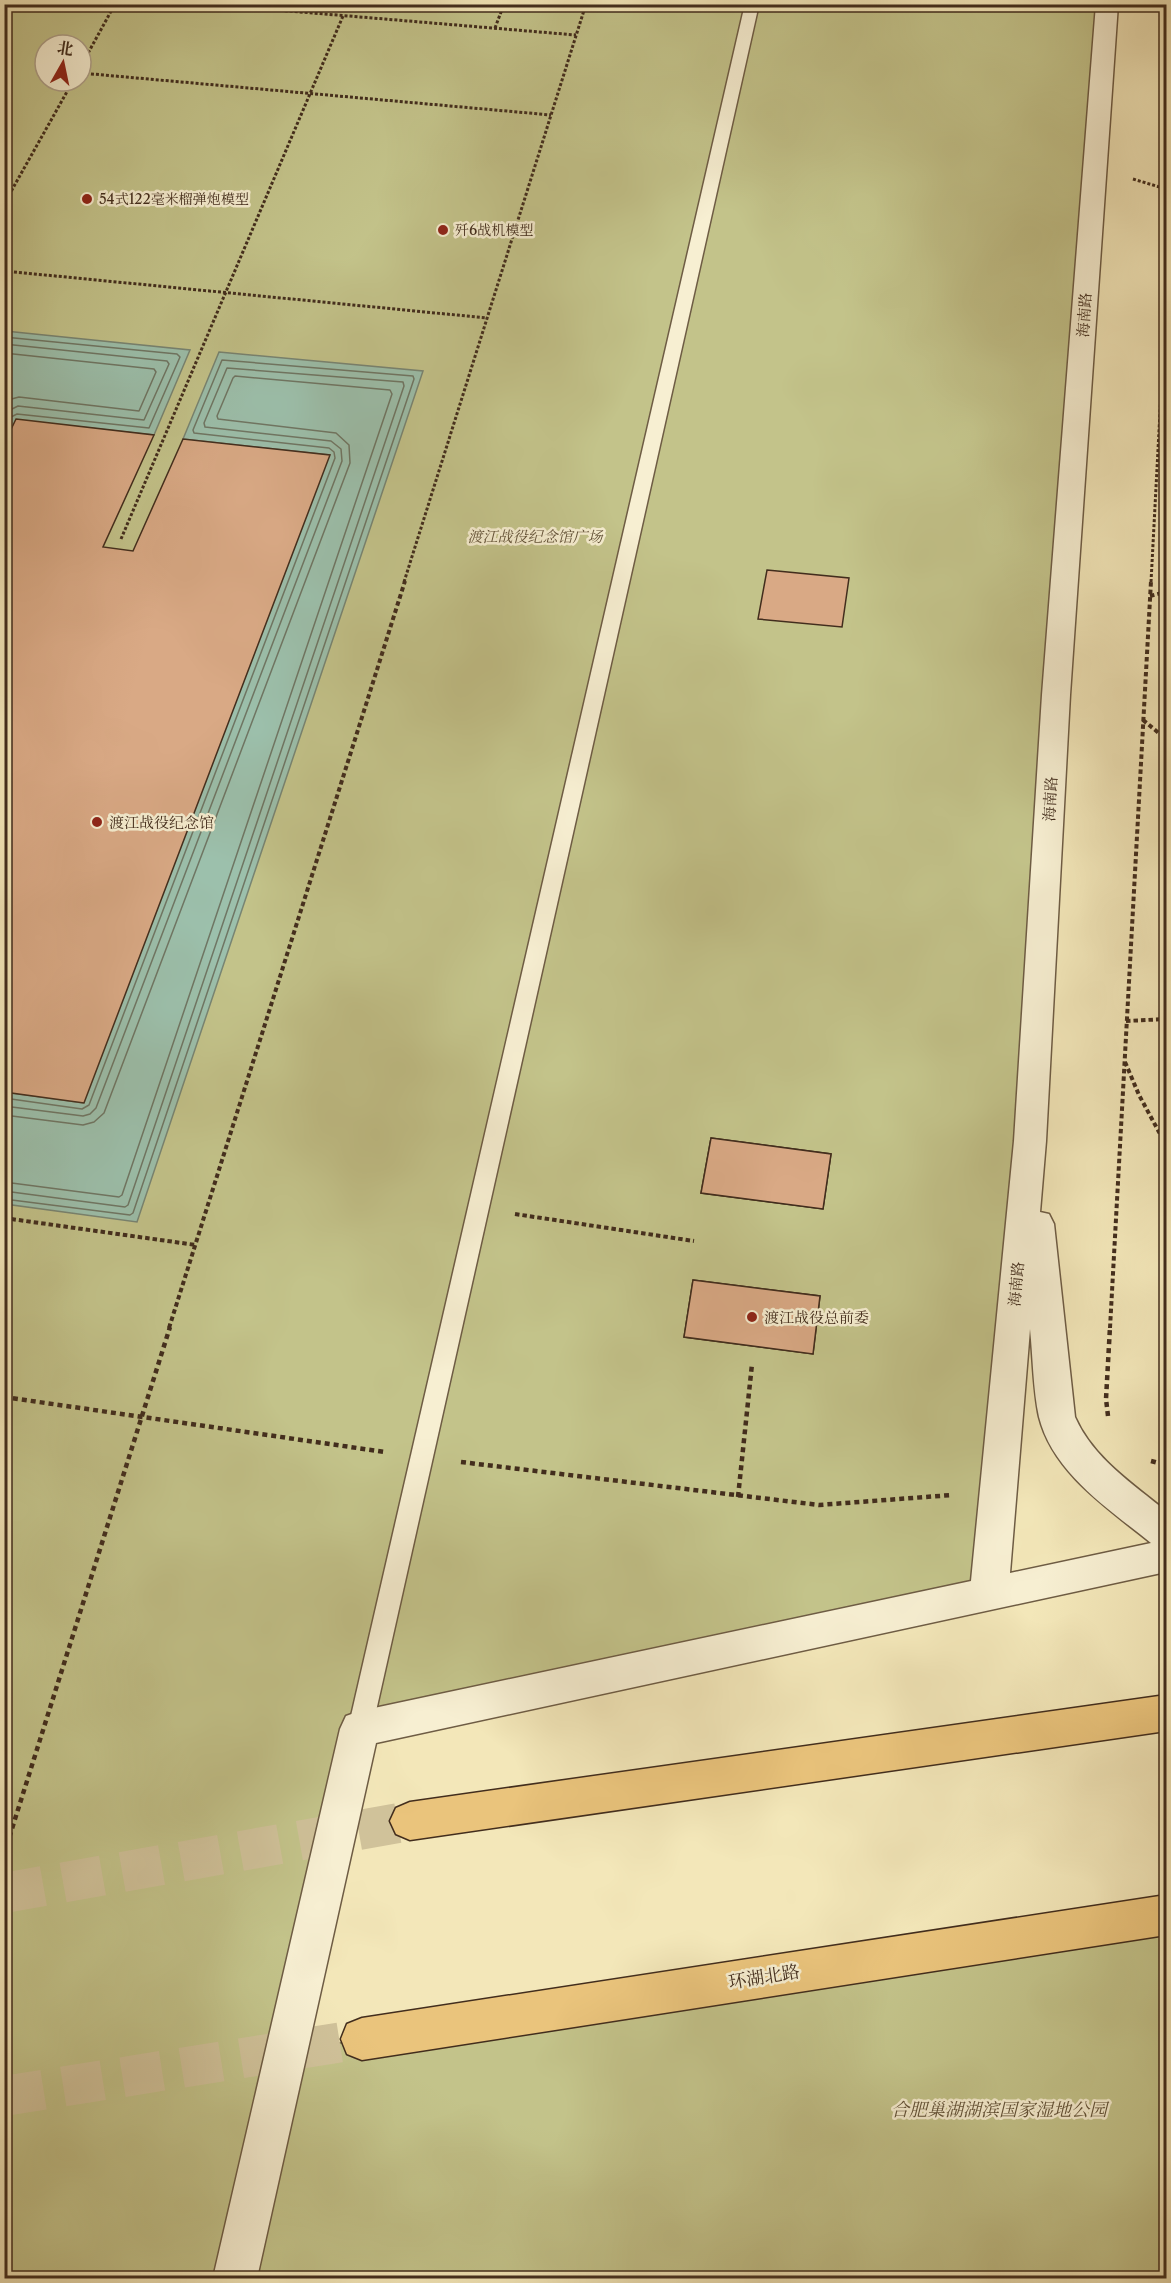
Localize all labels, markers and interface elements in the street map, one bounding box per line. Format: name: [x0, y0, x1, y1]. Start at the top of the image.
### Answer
north arrow: [33, 33, 93, 93]
text: 北: [56, 37, 75, 59]
place label: 54式122毫米榴弹炮模型: [99, 190, 249, 208]
marker: 54式122毫米榴弹炮模型: [80, 192, 94, 206]
place label: 歼6战机模型: [455, 221, 533, 239]
marker: 歼6战机模型: [436, 223, 450, 237]
street label: 海南路: [1073, 292, 1095, 338]
park label: 渡江战役纪念馆广场: [467, 527, 604, 546]
street label: 海南路: [1039, 776, 1061, 822]
place label: 渡江战役纪念馆: [109, 813, 214, 832]
marker: 渡江战役纪念馆: [90, 815, 104, 829]
street label: 海南路: [1005, 1261, 1027, 1307]
place label: 渡江战役总前委: [764, 1308, 869, 1327]
marker: 渡江战役总前委: [745, 1310, 759, 1324]
street label: 环湖北路: [727, 1961, 801, 1993]
park label: 合肥巢湖湖滨国家湿地公园: [891, 2099, 1110, 2121]

